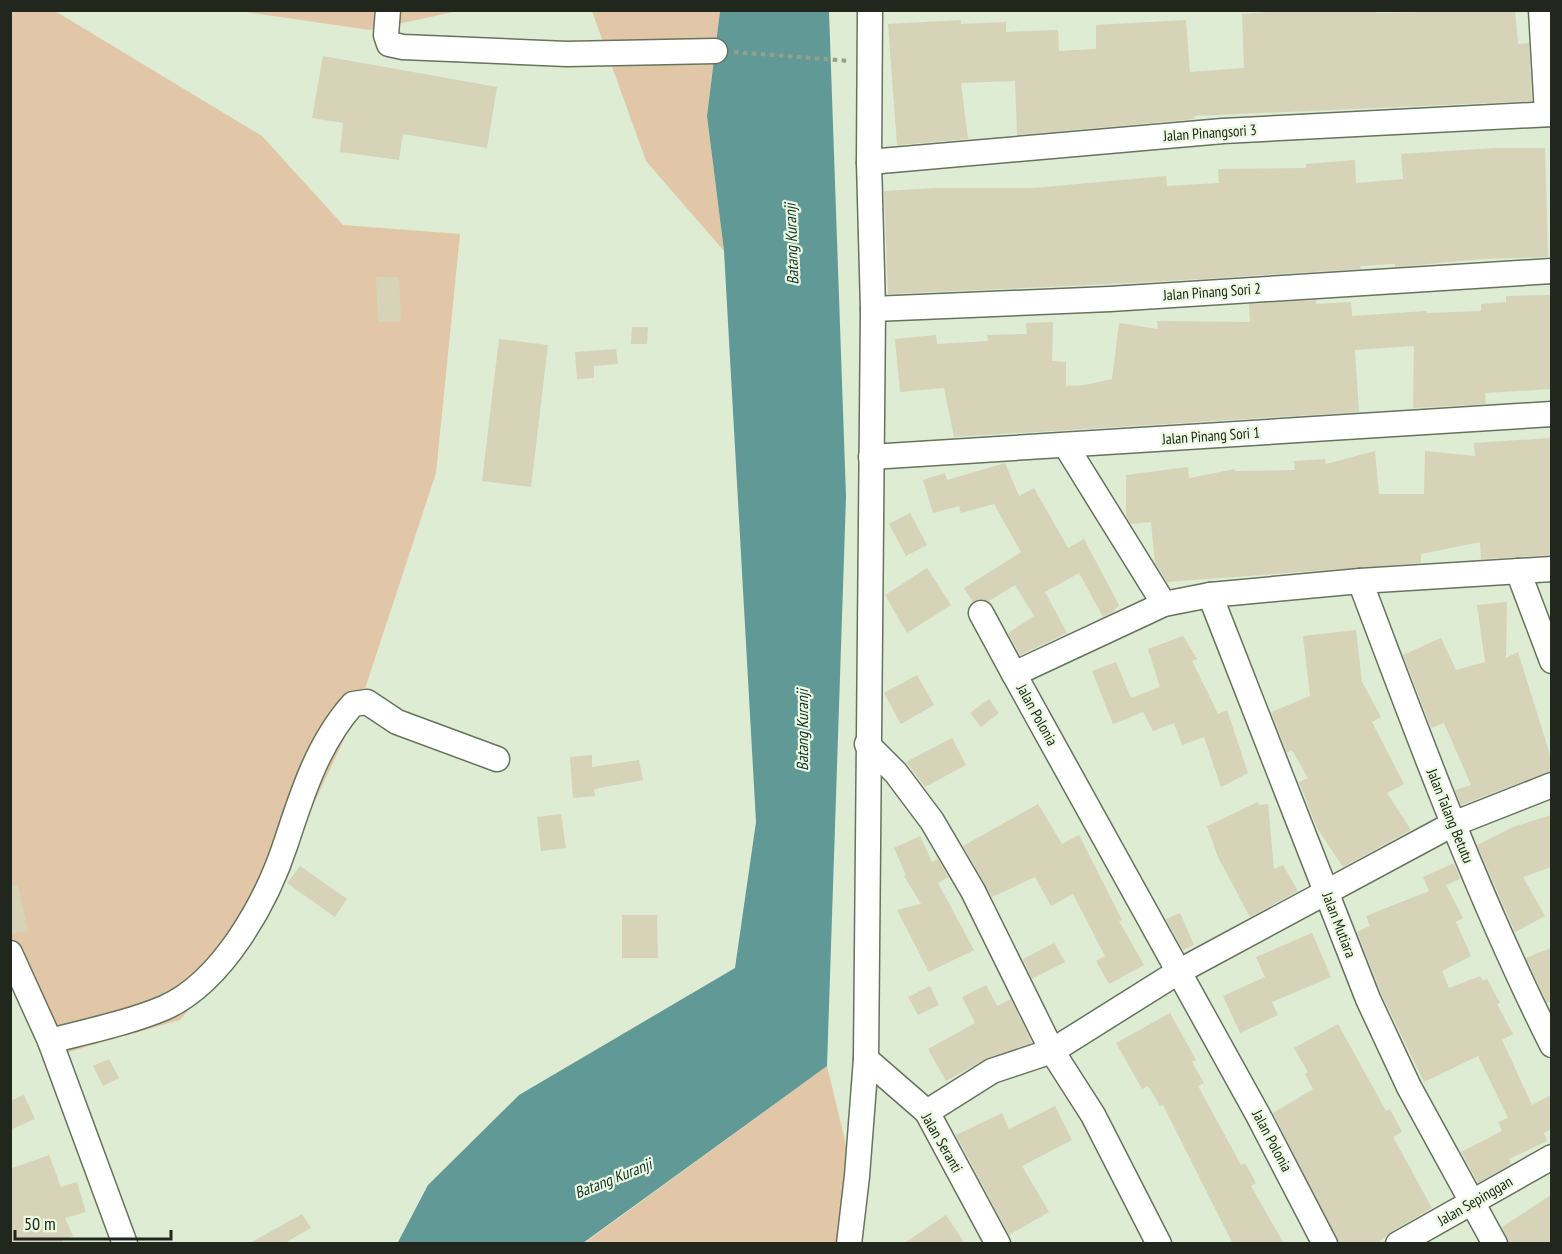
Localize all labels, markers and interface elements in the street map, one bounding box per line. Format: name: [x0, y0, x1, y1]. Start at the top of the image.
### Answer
street label: Jalan Pinangsori 3: [1162, 120, 1257, 145]
water label: Batang Kuranji: [779, 201, 802, 285]
street label: Jalan Pinang Sori 2: [1161, 279, 1261, 304]
street label: Jalan Pinang Sori 1: [1160, 423, 1260, 448]
street label: Jalan Polonia: [1012, 680, 1062, 749]
water label: Batang Kuranji: [792, 687, 812, 771]
street label: Jalan Talang Betutu: [1423, 765, 1478, 866]
street label: Jalan Mutiara: [1318, 889, 1361, 960]
street label: Jalan Polonia: [1248, 1106, 1297, 1175]
street label: Jalan Seranti: [917, 1109, 967, 1176]
water label: Batang Kuranji: [572, 1153, 657, 1202]
street label: Jalan Sepinggan: [1433, 1171, 1516, 1230]
scale bar: [15, 1203, 171, 1241]
text: 50 m: [24, 1212, 56, 1235]

